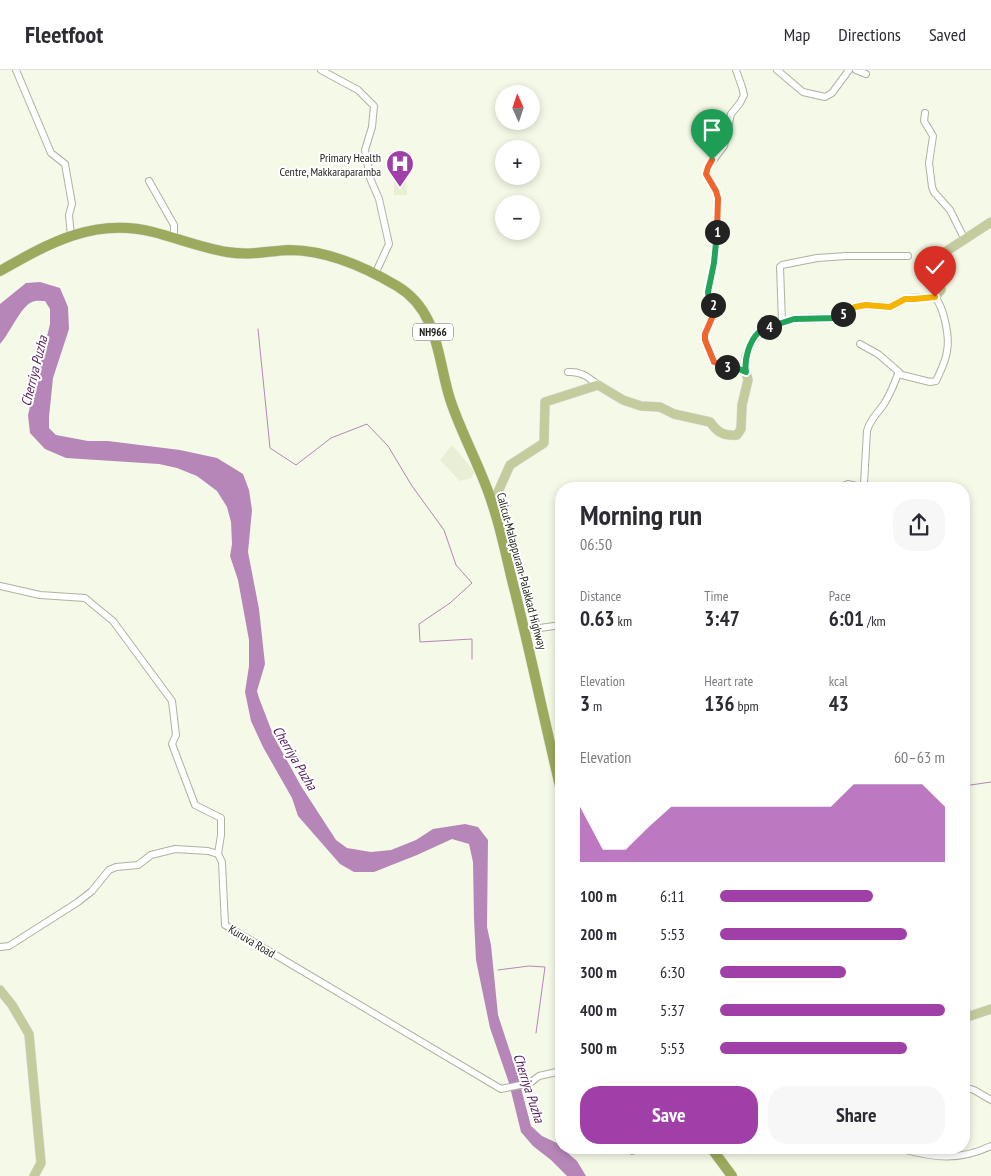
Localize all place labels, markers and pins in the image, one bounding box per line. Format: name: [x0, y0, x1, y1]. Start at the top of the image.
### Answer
pin: [691, 109, 733, 160]
hospital icon: Primary Health Centre, Makkaraparamba: [385, 149, 415, 188]
place label: Primary Health Centre, Makkaraparamba: [280, 150, 381, 179]
pin: 1: [704, 220, 730, 244]
pin: [914, 246, 956, 297]
pin: 2: [700, 292, 726, 318]
pin: 5: [830, 302, 856, 326]
pin: 4: [756, 314, 782, 340]
pin: 3: [714, 354, 740, 380]

